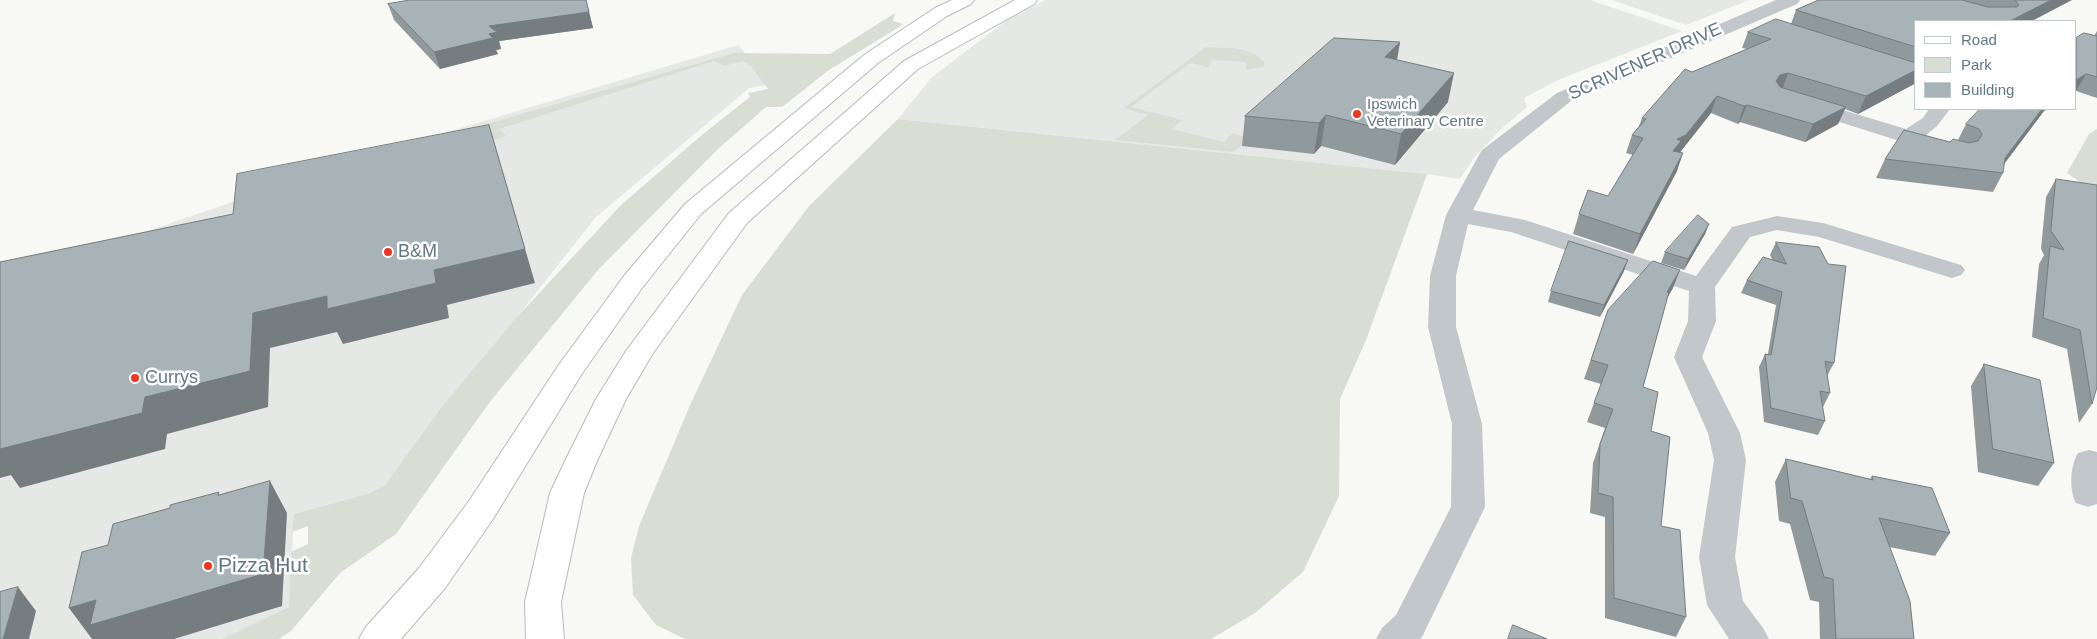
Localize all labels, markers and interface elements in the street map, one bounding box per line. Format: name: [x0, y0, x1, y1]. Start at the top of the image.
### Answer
street label: SCRIVENER DRIVE: [1565, 19, 1725, 105]
legend: [1914, 20, 2077, 110]
text: Road: [1961, 31, 1997, 48]
text: Park: [1961, 56, 1992, 73]
text: Building: [1961, 81, 2014, 98]
place label: Ipswich Veterinary Centre: [1367, 96, 1484, 131]
marker: Ipswich Veterinary Centre: [1351, 108, 1363, 120]
place label: B&M: [398, 241, 437, 263]
marker: B&M: [382, 246, 394, 258]
place label: Currys: [145, 367, 198, 389]
marker: Currys: [129, 372, 141, 384]
place label: Pizza Hut: [218, 553, 308, 579]
marker: Pizza Hut: [202, 560, 214, 572]

